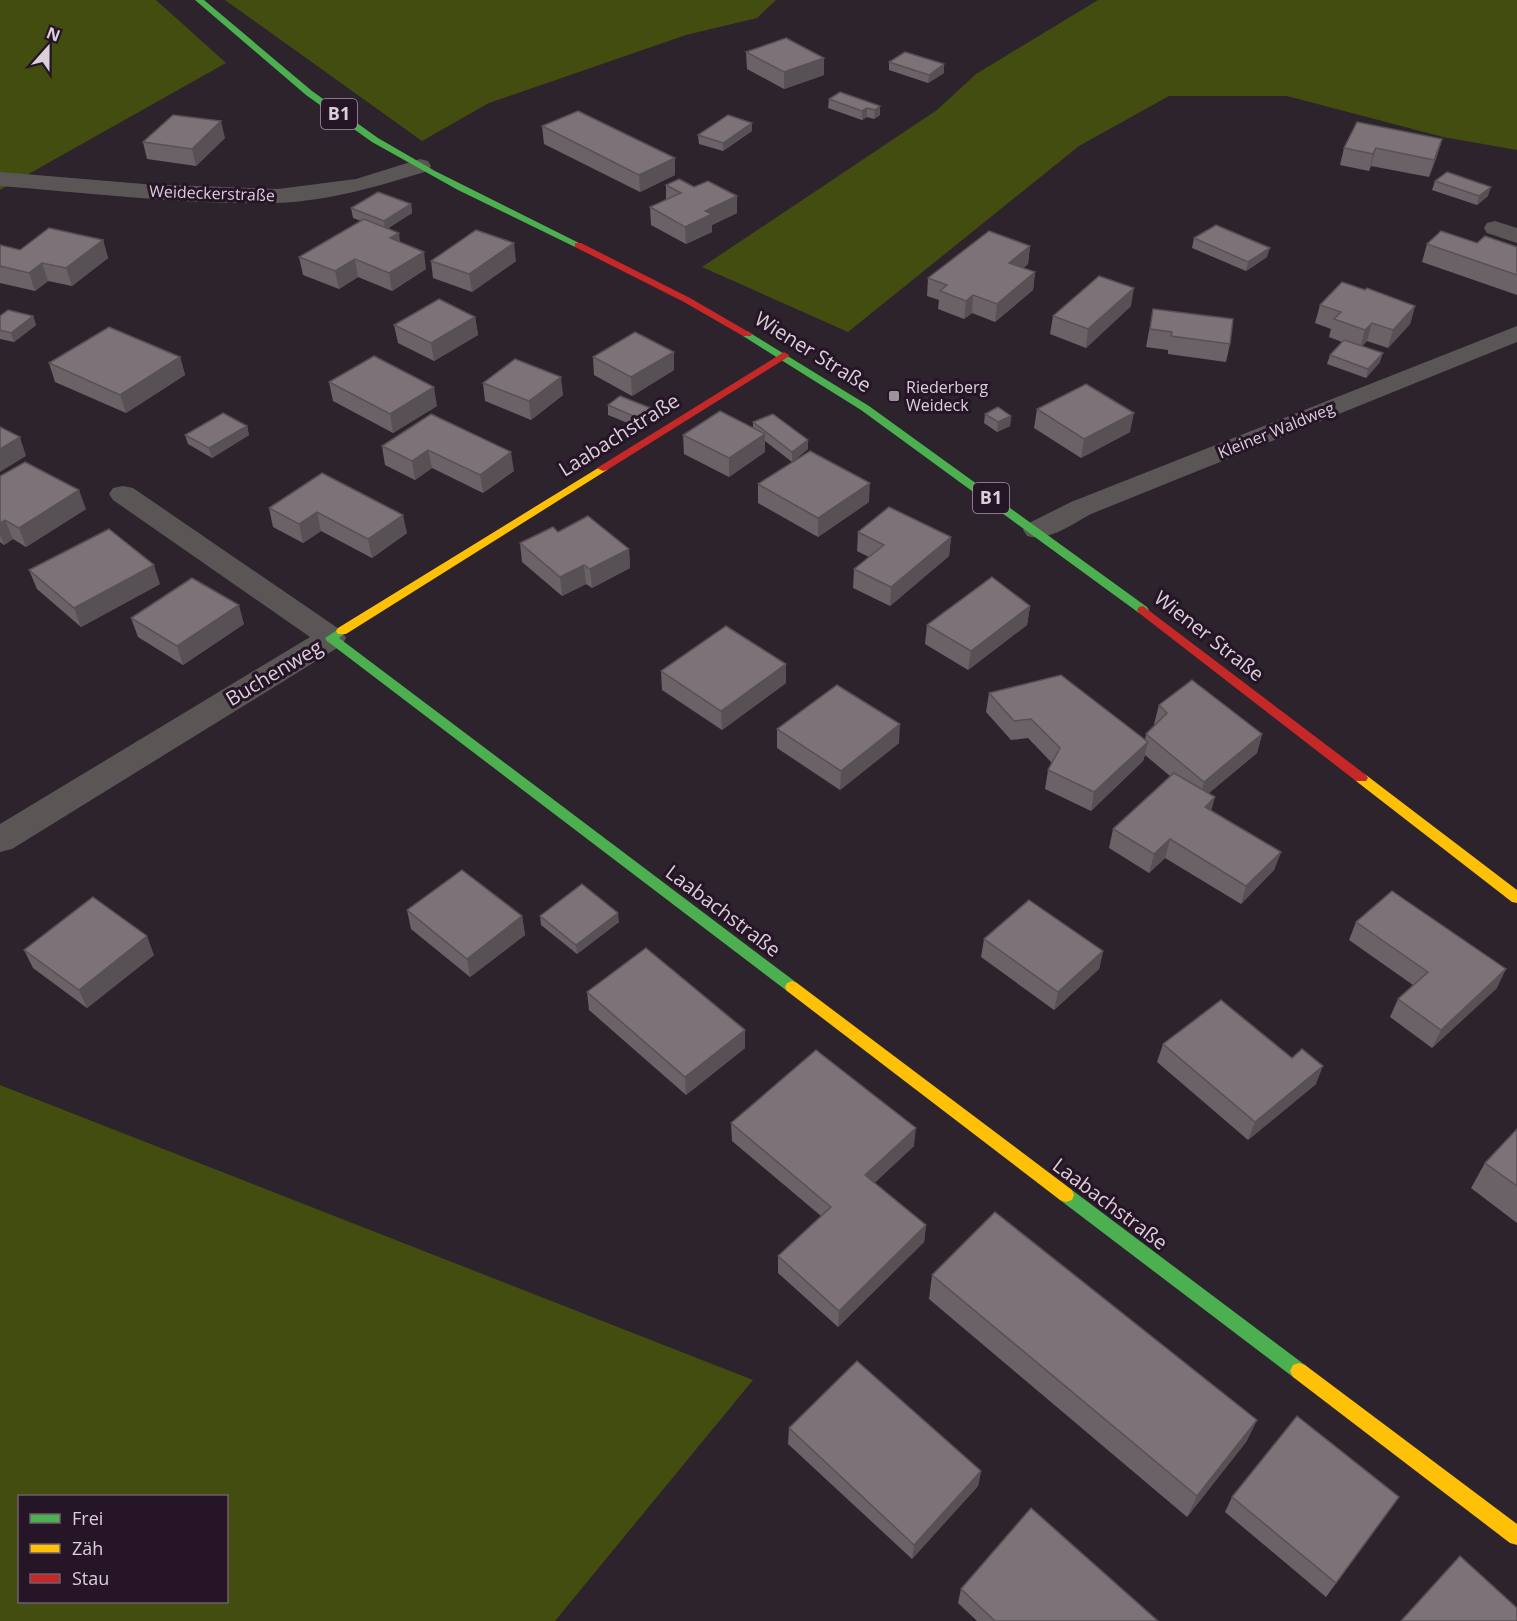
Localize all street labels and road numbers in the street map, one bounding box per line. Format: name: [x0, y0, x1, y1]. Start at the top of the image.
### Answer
road number: B1: [321, 99, 357, 129]
street label: Weideckerstraße: [149, 180, 275, 206]
street label: Wiener Straße: [750, 305, 877, 398]
street label: Laabachstraße: [553, 387, 684, 482]
street label: Kleiner Waldweg: [1214, 396, 1338, 463]
road number: B1: [973, 483, 1009, 513]
street label: Wiener Straße: [1149, 584, 1270, 687]
street label: Buchenweg: [220, 633, 327, 712]
street label: Laabachstraße: [660, 858, 786, 963]
street label: Laabachstraße: [1047, 1151, 1173, 1256]

